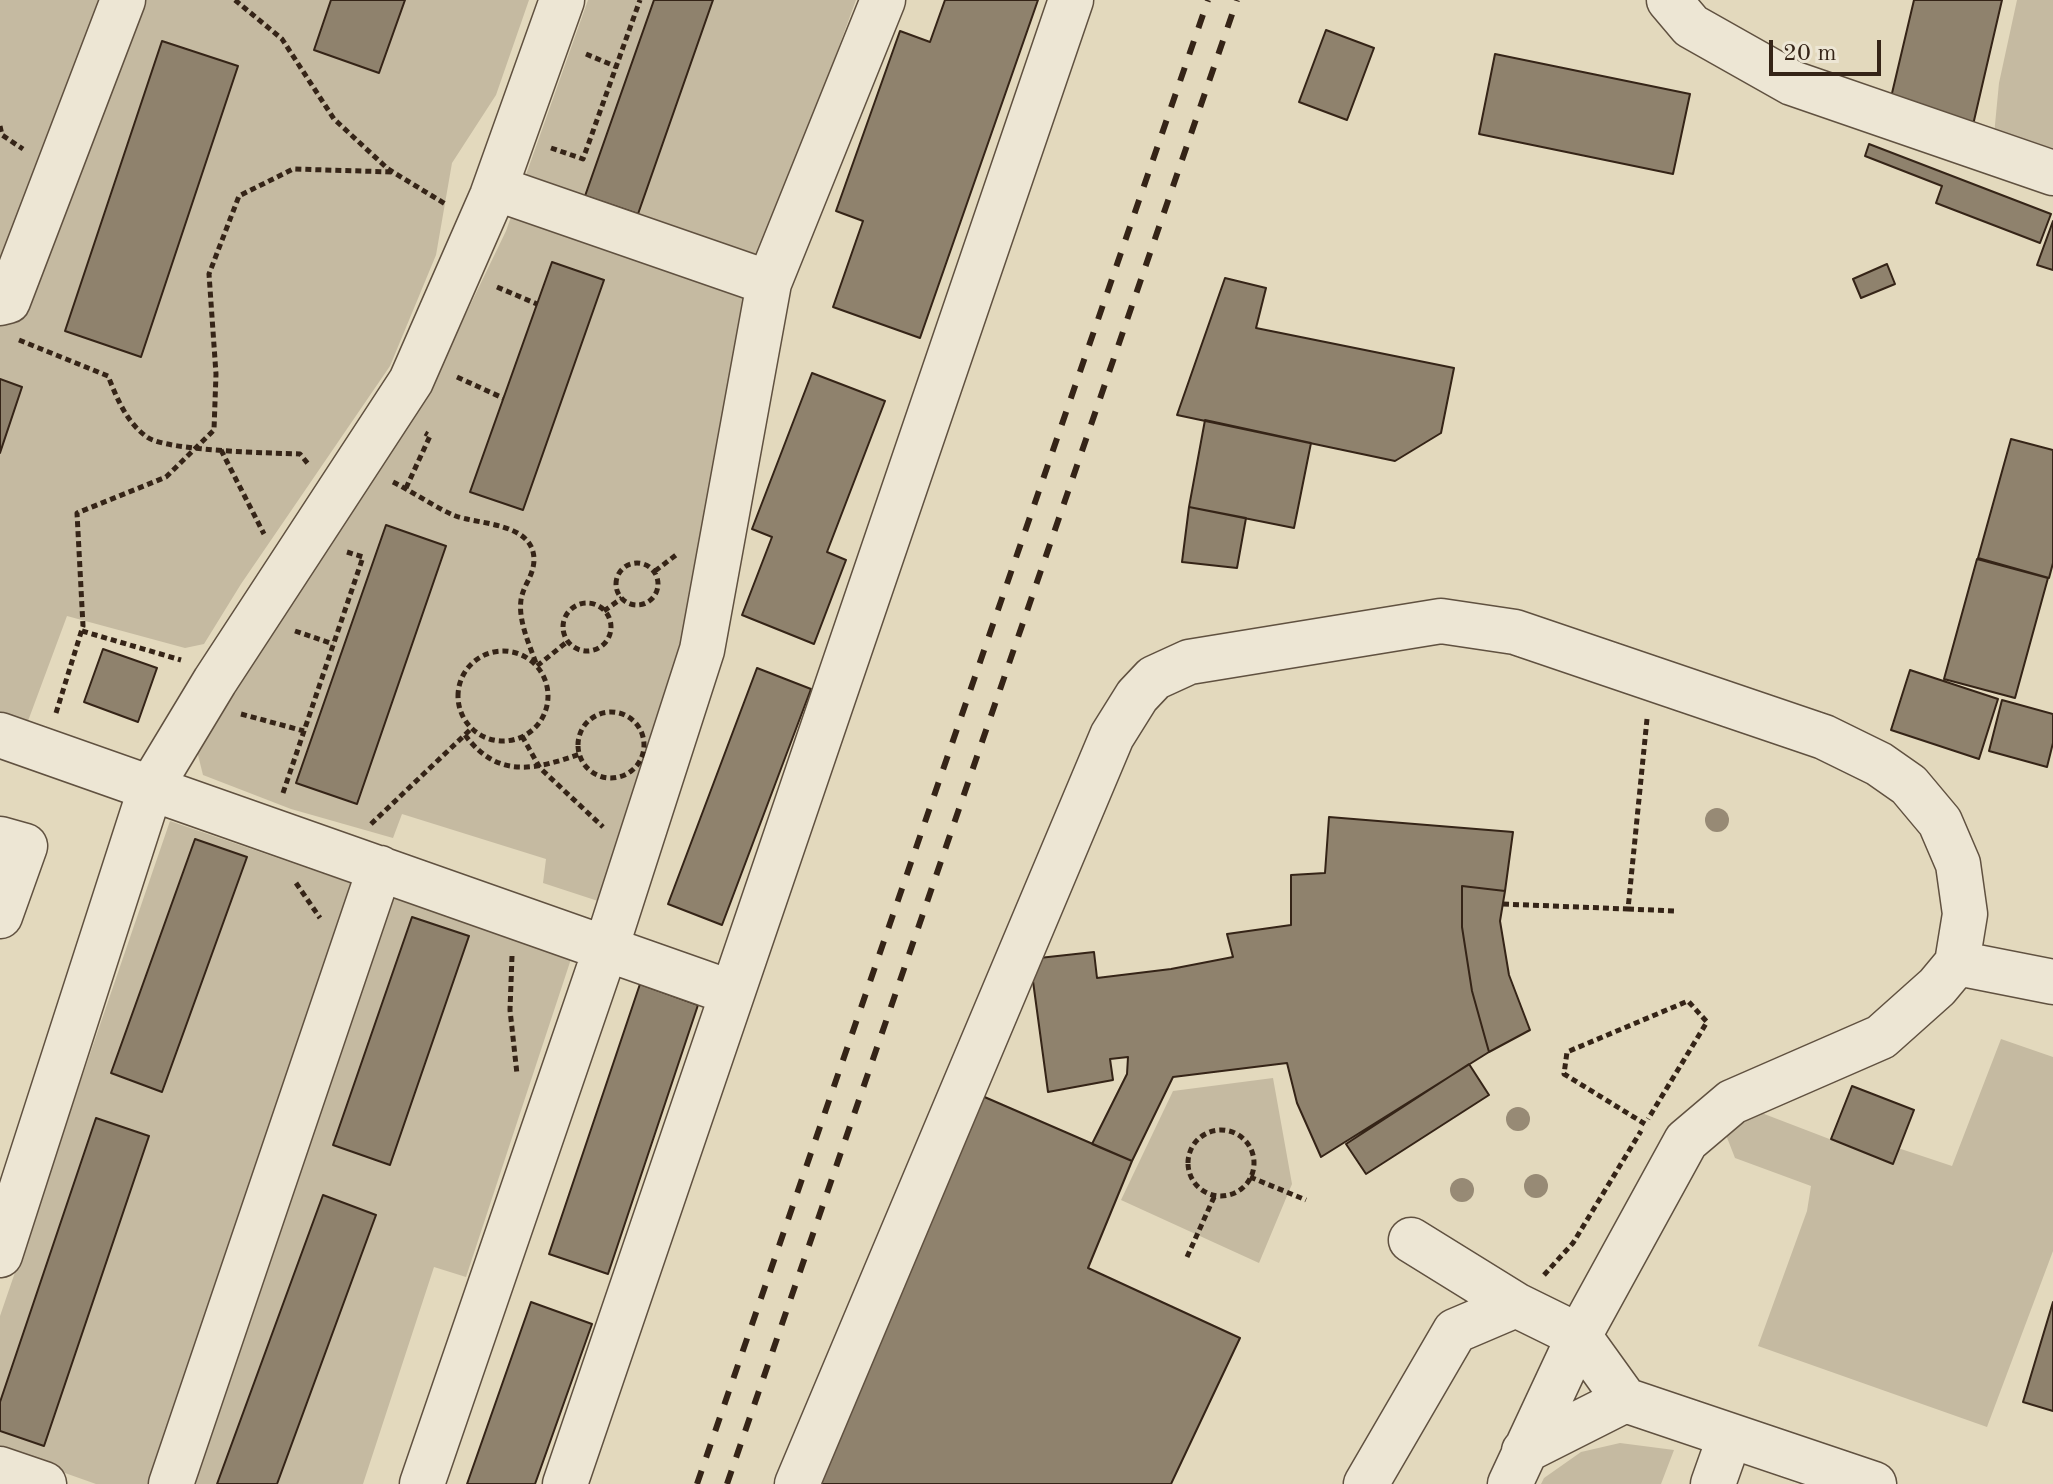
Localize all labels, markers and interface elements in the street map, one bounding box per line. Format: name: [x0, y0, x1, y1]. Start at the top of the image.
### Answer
scale bar: [1773, 24, 1885, 74]
text: 20 m: [1783, 42, 1837, 66]

